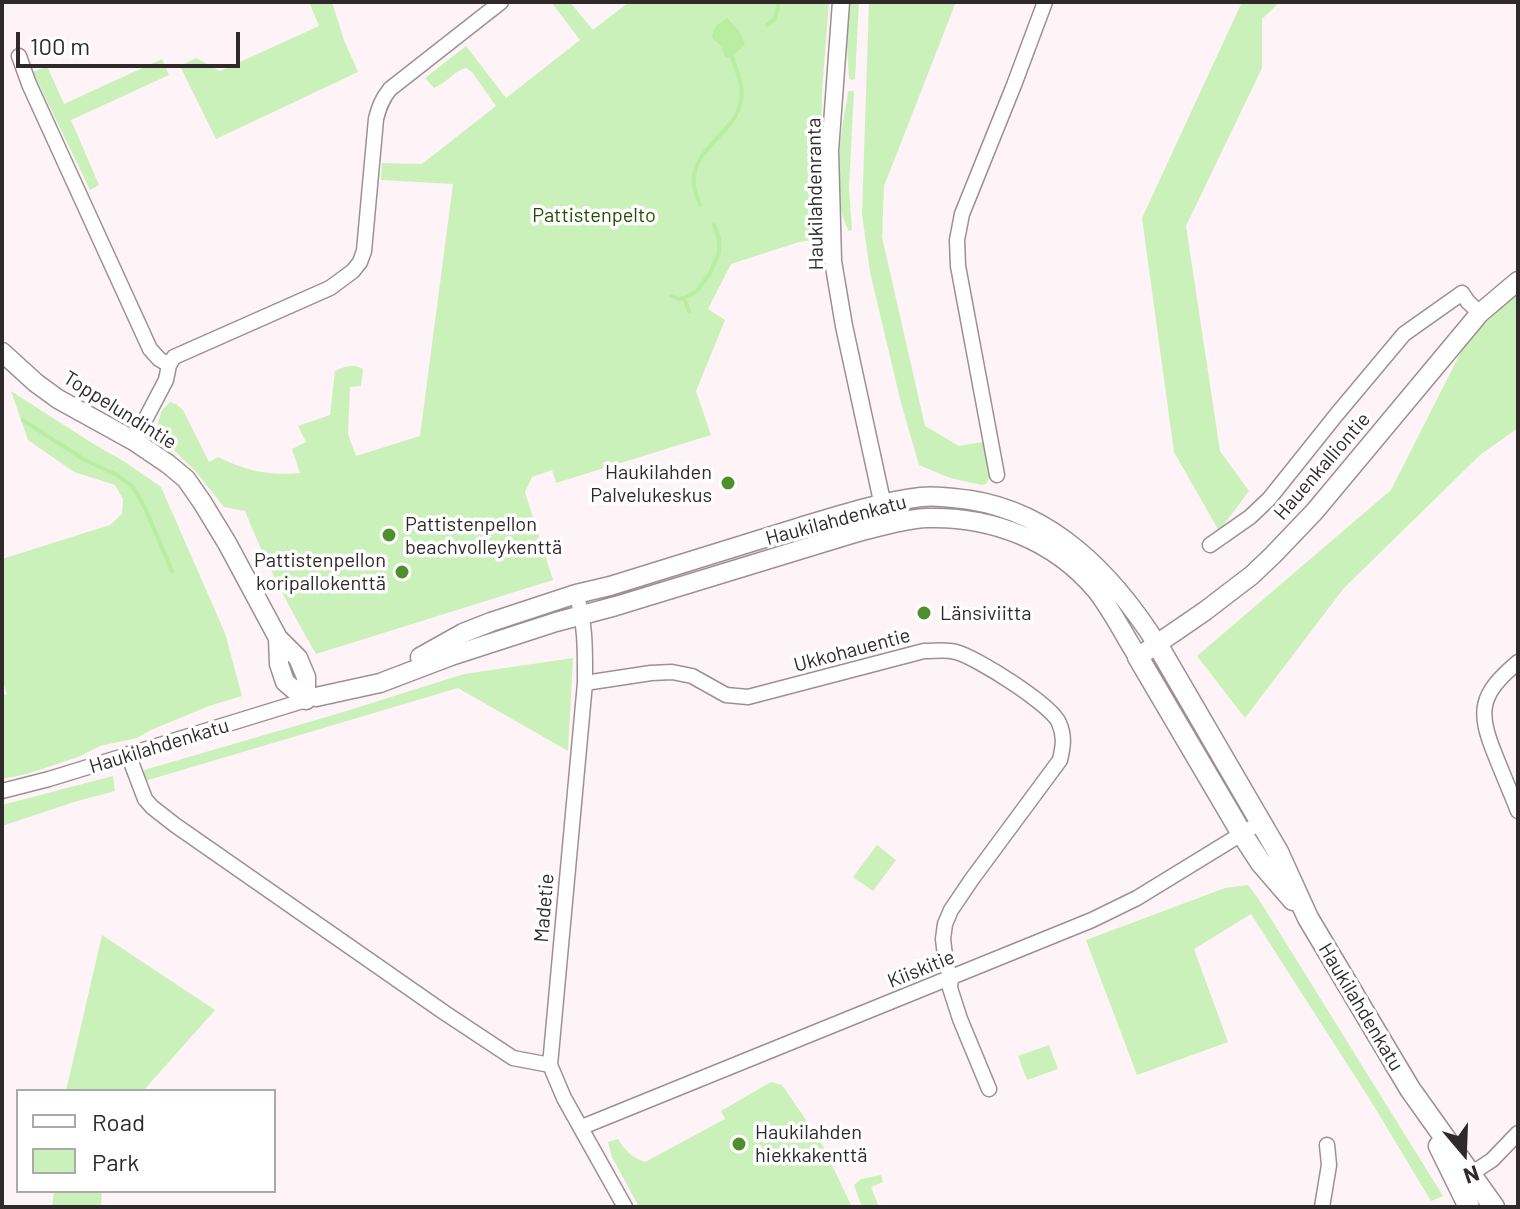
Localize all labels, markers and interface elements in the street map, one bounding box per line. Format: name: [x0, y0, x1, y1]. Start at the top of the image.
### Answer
scale bar: [20, 16, 244, 66]
text: 100 m: [30, 31, 90, 60]
street label: Haukilahdenranta: [802, 117, 828, 271]
park label: Pattistenpelto: [532, 203, 656, 227]
street label: Toppelundintie: [59, 366, 181, 454]
street label: Hauenkalliontie: [1269, 407, 1375, 525]
place label: Haukilahden Palvelukeskus: [590, 460, 712, 507]
marker: Haukilahden Palvelukeskus: [719, 474, 737, 492]
street label: Haukilahdenkatu: [763, 490, 909, 550]
place label: Pattistenpellon beachvolleykenttä: [405, 512, 562, 559]
marker: Pattistenpellon beachvolleykenttä: [380, 526, 398, 544]
place label: Pattistenpellon koripallokenttä: [254, 548, 386, 595]
marker: Pattistenpellon koripallokenttä: [393, 563, 411, 581]
place label: Länsiviitta: [940, 601, 1032, 625]
marker: Länsiviitta: [915, 604, 933, 622]
street label: Ukkohauentie: [791, 623, 913, 677]
street label: Haukilahdenkatu: [86, 713, 232, 779]
street label: Madetie: [529, 873, 559, 943]
street label: Haukilahdenkatu: [1313, 939, 1409, 1075]
street label: Kiiskitie: [884, 945, 958, 993]
legend: [16, 1089, 276, 1193]
text: Road: [92, 1107, 145, 1136]
north arrow: [1424, 1113, 1504, 1193]
place label: Haukilahden hiekkakenttä: [755, 1120, 867, 1167]
marker: Haukilahden hiekkakenttä: [730, 1135, 748, 1153]
text: Park: [92, 1147, 139, 1176]
text: N: [1461, 1161, 1483, 1190]

